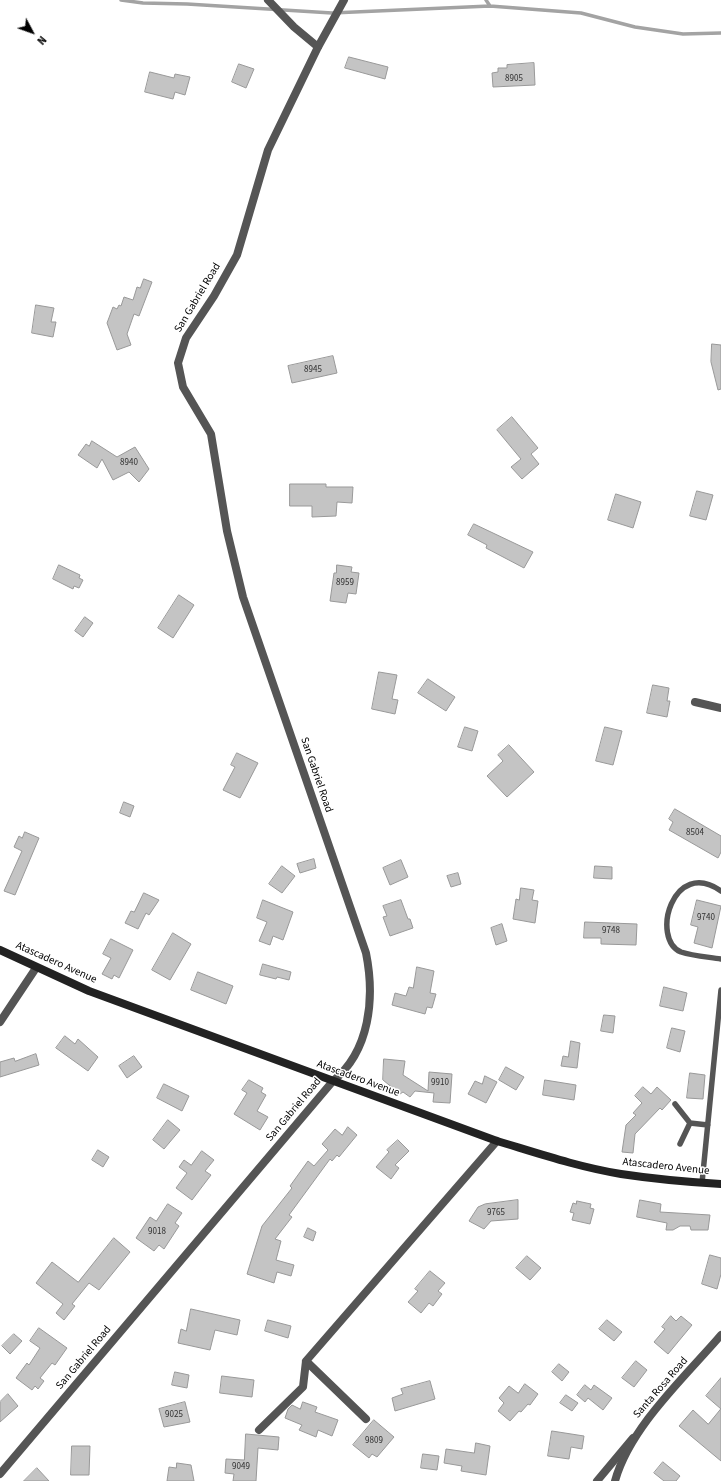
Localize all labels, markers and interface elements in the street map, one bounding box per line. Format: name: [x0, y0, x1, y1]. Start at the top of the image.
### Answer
north arrow: [12, 12, 52, 52]
text: N: [33, 33, 50, 48]
house number: 8905: [505, 74, 523, 84]
street label: San Gabriel Road: [172, 261, 224, 335]
house number: 8945: [304, 365, 322, 375]
house number: 8940: [120, 458, 138, 468]
house number: 8959: [336, 578, 354, 588]
street label: San Gabriel Road: [297, 736, 335, 814]
house number: 8504: [686, 828, 704, 838]
house number: 9740: [697, 913, 715, 923]
house number: 9748: [602, 926, 620, 936]
street label: Atascadero Avenue: [13, 939, 99, 987]
street label: Atascadero Avenue: [315, 1058, 401, 1100]
street label: San Gabriel Road: [264, 1076, 324, 1144]
house number: 9910: [431, 1078, 449, 1088]
street label: Atascadero Avenue: [622, 1156, 710, 1178]
house number: 9765: [487, 1208, 505, 1218]
house number: 9018: [148, 1227, 166, 1237]
street label: San Gabriel Road: [54, 1324, 114, 1392]
street label: Santa Rosa Road: [631, 1355, 691, 1421]
house number: 9025: [165, 1410, 183, 1420]
house number: 9809: [365, 1436, 383, 1446]
house number: 9049: [232, 1462, 250, 1472]

